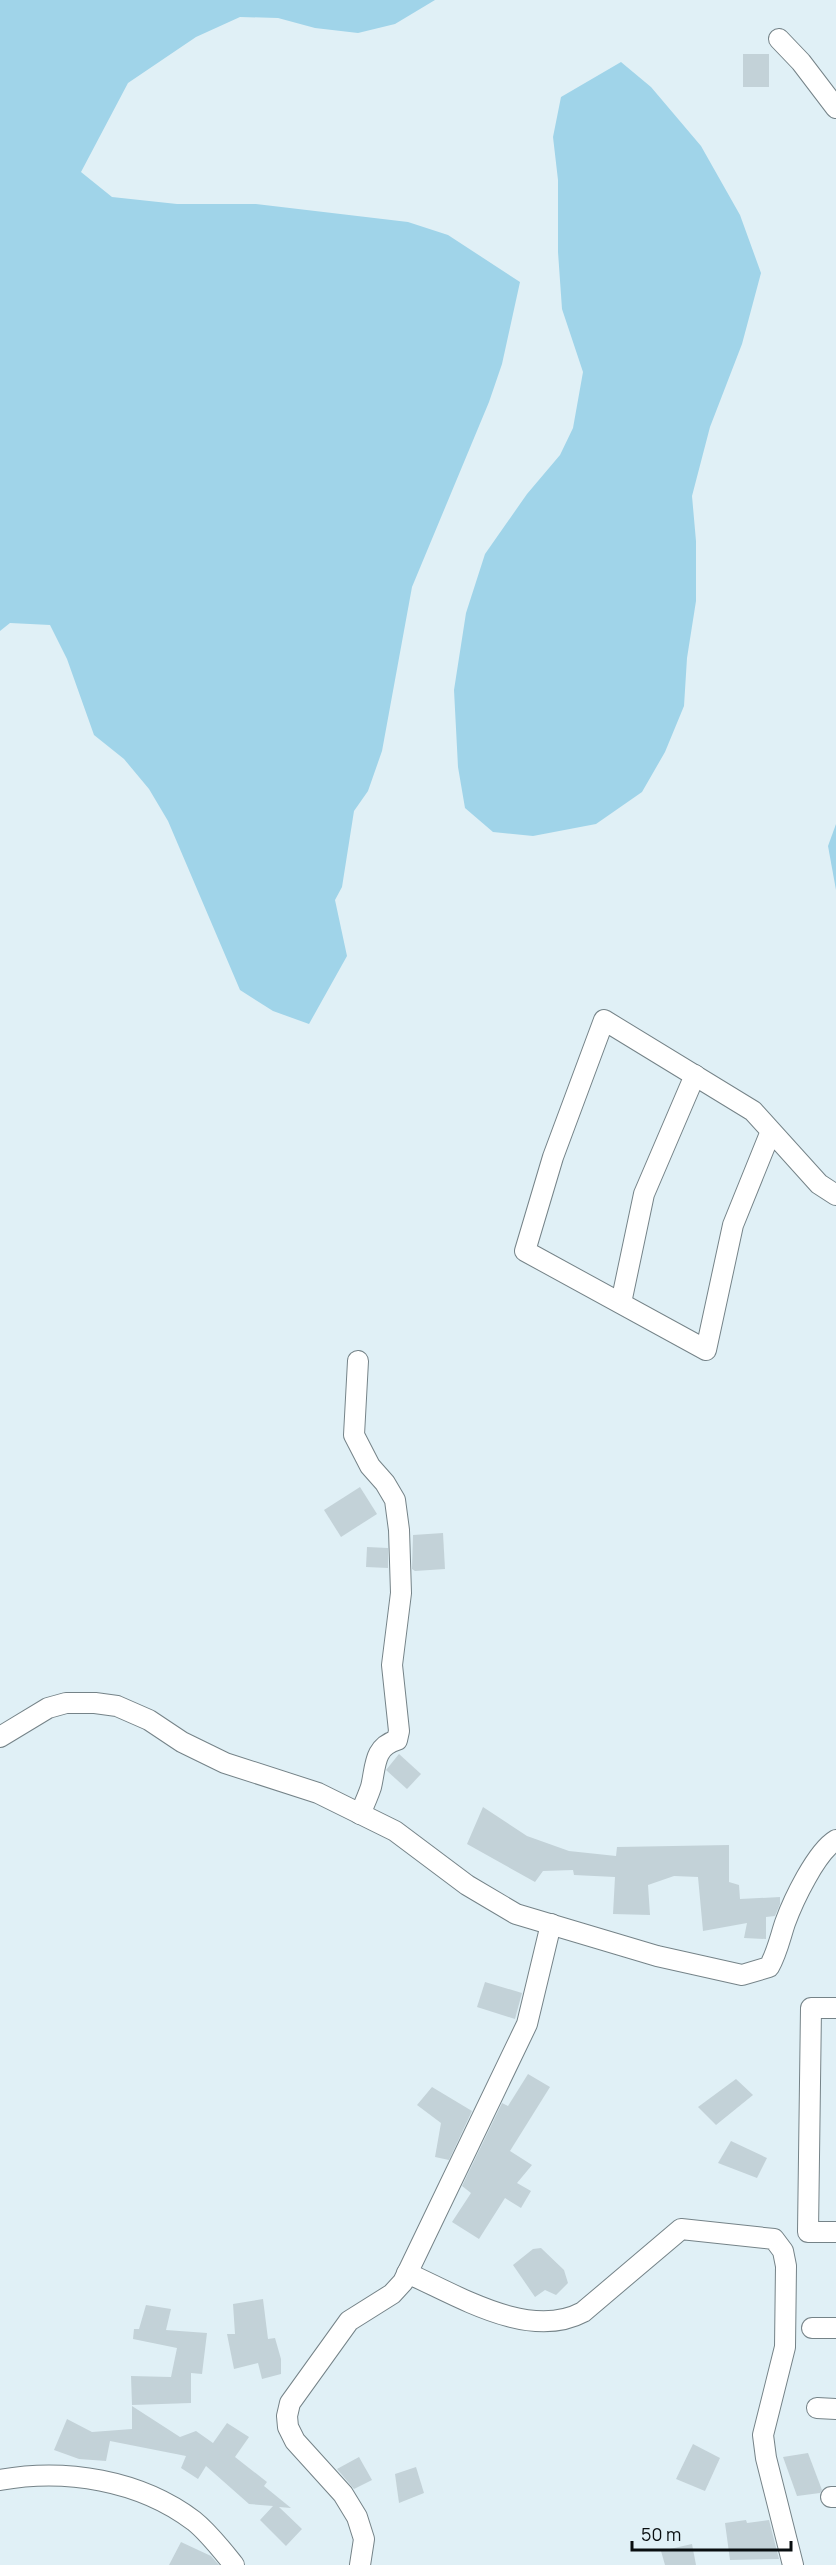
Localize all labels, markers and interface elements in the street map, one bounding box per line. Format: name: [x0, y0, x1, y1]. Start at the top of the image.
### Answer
scale bar: [632, 2514, 791, 2552]
text: 50 m: [641, 2522, 681, 2546]

